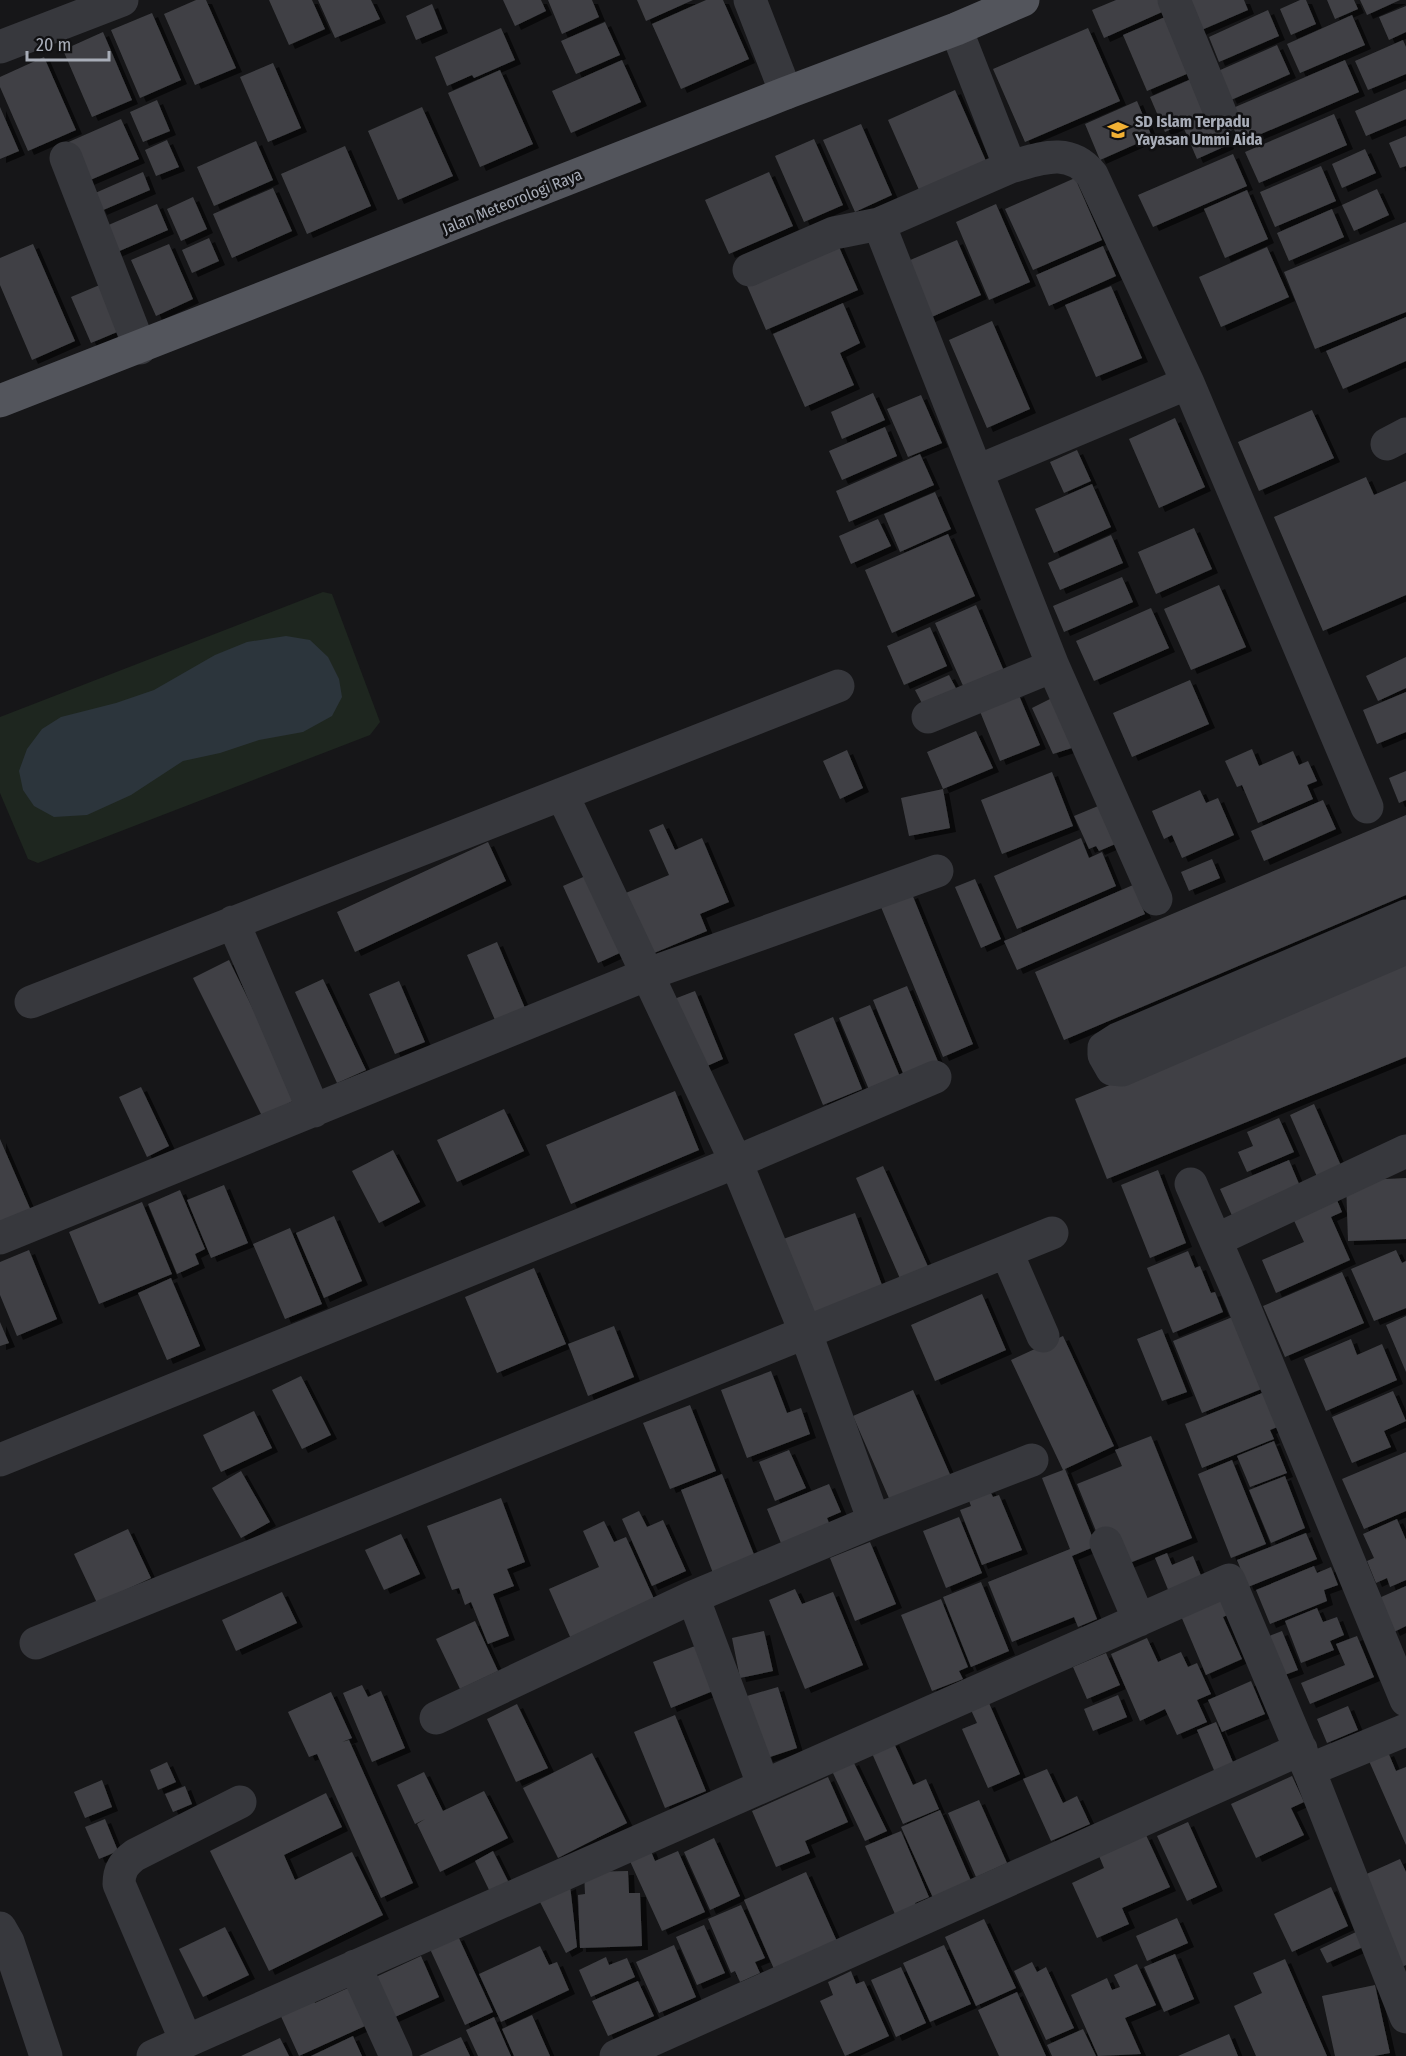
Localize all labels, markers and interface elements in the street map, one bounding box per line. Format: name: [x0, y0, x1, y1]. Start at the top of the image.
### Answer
scale bar: [27, 24, 110, 62]
text: 20 m: [36, 34, 71, 56]
place label: SD Islam Terpadu Yayasan Ummi Aida: [1134, 112, 1263, 149]
school or university icon: SD Islam Terpadu Yayasan Ummi Aida: [1106, 118, 1130, 142]
street label: Jalan Meteorologi Raya: [439, 165, 585, 238]

